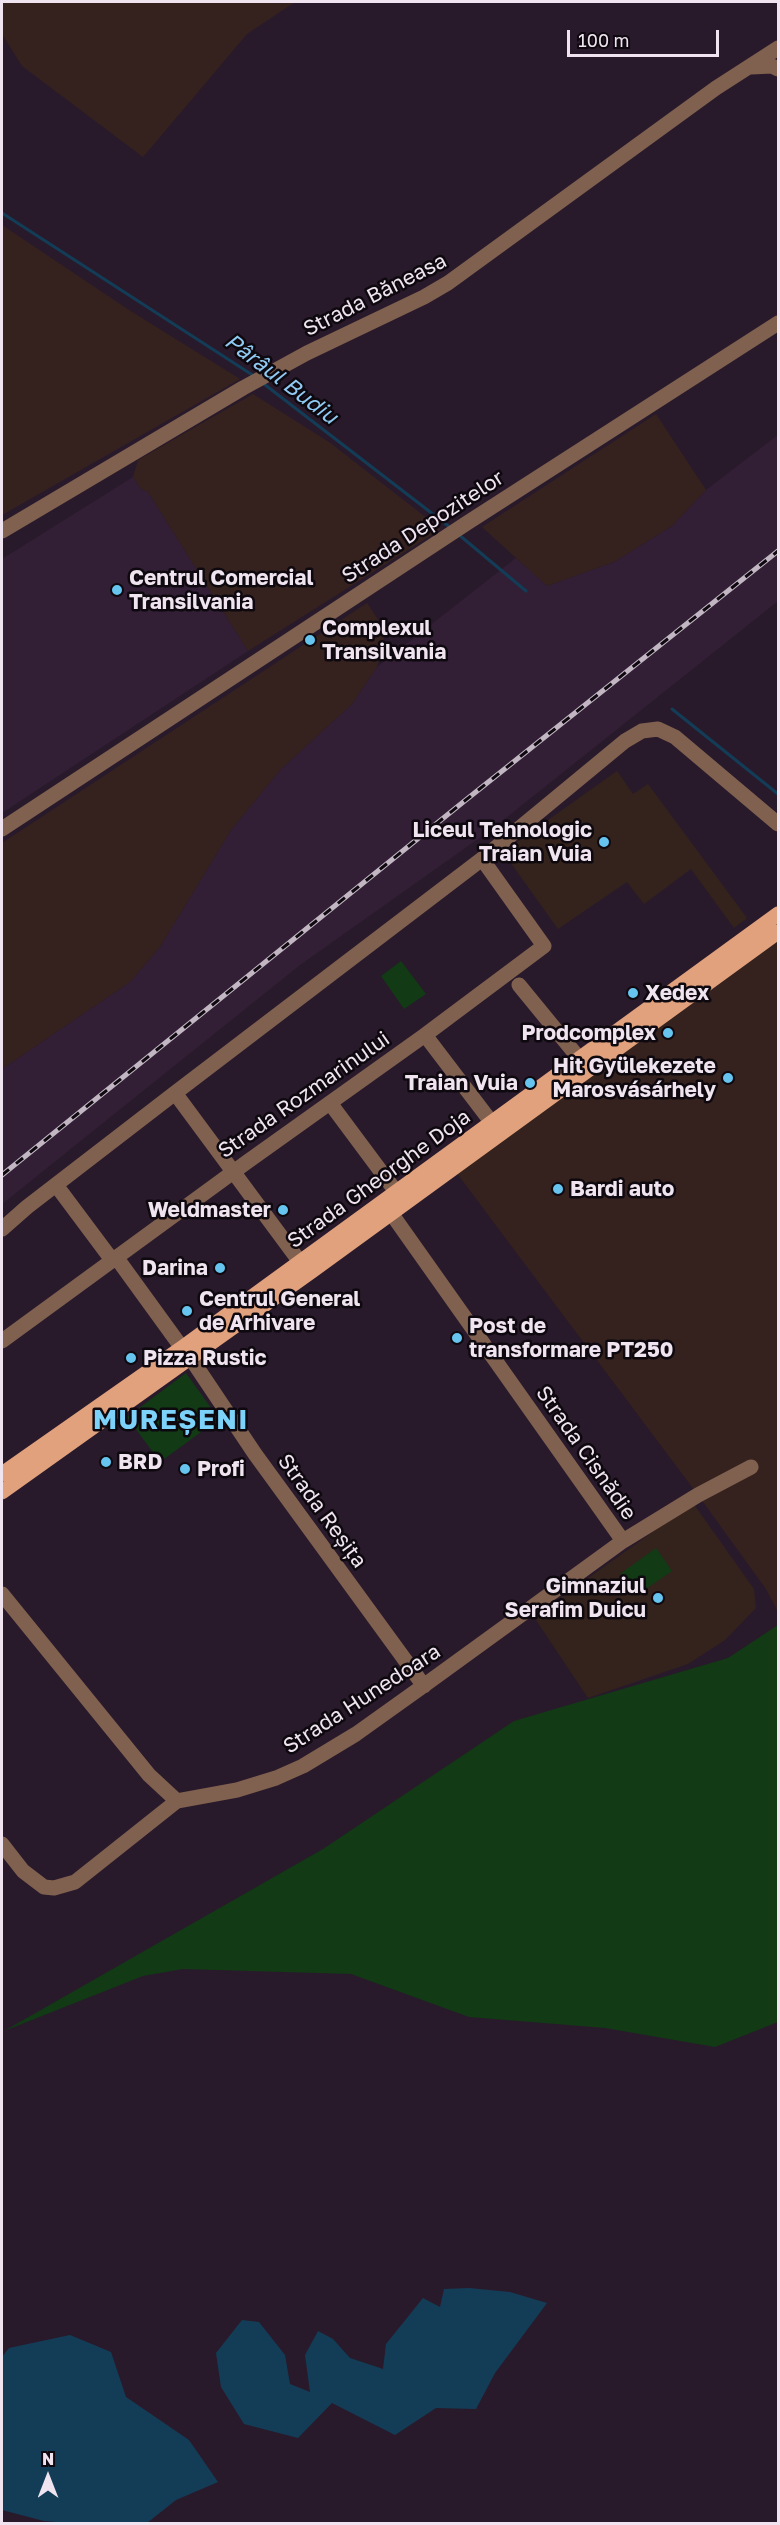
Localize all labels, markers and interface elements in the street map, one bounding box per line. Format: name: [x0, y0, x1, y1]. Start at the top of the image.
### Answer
scale bar: [570, 18, 722, 56]
text: 100 m: [578, 29, 629, 51]
street label: Strada Băneasa: [299, 248, 451, 342]
water label: Pârâul Budiu: [220, 328, 342, 430]
street label: Strada Depozitelor: [337, 465, 509, 589]
place label: Centrul Comercial Transilvania: [129, 565, 314, 615]
marker: Centrul Comercial Transilvania: [110, 583, 124, 597]
place label: Complexul Transilvania: [322, 615, 446, 665]
marker: Complexul Transilvania: [303, 633, 317, 647]
place label: Liceul Tehnologic Traian Vuia: [412, 817, 592, 867]
marker: Liceul Tehnologic Traian Vuia: [597, 835, 611, 849]
place label: Xedex: [645, 980, 709, 1006]
marker: Xedex: [626, 986, 640, 1000]
place label: Prodcomplex: [521, 1020, 656, 1046]
street label: Strada Rozmarinului: [213, 1026, 395, 1164]
marker: Prodcomplex: [661, 1026, 675, 1040]
place label: Hit Gyülekezete Marosvásárhely: [553, 1053, 716, 1103]
place label: Traian Vuia: [405, 1070, 518, 1096]
marker: Hit Gyülekezete Marosvásárhely: [721, 1071, 735, 1085]
marker: Traian Vuia: [523, 1076, 537, 1090]
street label: Strada Gheorghe Doja: [283, 1104, 475, 1254]
place label: Bardi auto: [570, 1176, 674, 1202]
marker: Bardi auto: [551, 1182, 565, 1196]
place label: Weldmaster: [148, 1197, 271, 1223]
marker: Weldmaster: [276, 1203, 290, 1217]
place label: Darina: [142, 1255, 208, 1281]
marker: Darina: [213, 1261, 227, 1275]
place label: Centrul General de Arhivare: [199, 1286, 360, 1336]
marker: Centrul General de Arhivare: [180, 1304, 194, 1318]
place label: Post de transformare PT250: [469, 1313, 673, 1363]
marker: Post de transformare PT250: [450, 1331, 464, 1345]
place label: Pizza Rustic: [143, 1345, 267, 1371]
marker: Pizza Rustic: [124, 1351, 138, 1365]
street label: Strada Cisnădie: [530, 1381, 642, 1525]
district label: MUREȘENI: [93, 1404, 249, 1436]
place label: BRD: [118, 1449, 162, 1475]
street label: Strada Reșița: [272, 1449, 372, 1573]
marker: BRD: [99, 1455, 113, 1469]
place label: Profi: [197, 1456, 245, 1482]
marker: Profi: [178, 1462, 192, 1476]
place label: Gimnaziul Serafim Duicu: [505, 1573, 646, 1623]
marker: Gimnaziul Serafim Duicu: [651, 1591, 665, 1605]
street label: Strada Hunedoara: [279, 1639, 445, 1759]
north arrow: [18, 2447, 78, 2507]
text: N: [42, 2449, 54, 2469]

